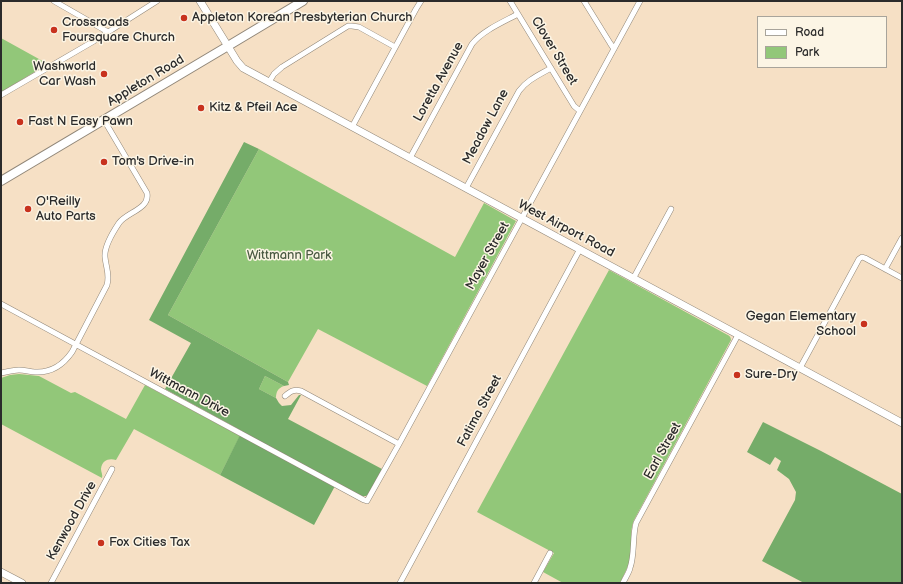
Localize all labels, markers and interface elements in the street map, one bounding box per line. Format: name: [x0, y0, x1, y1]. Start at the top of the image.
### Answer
place label: Appleton Korean Presbyterian Church: [192, 10, 413, 26]
marker: Appleton Korean Presbyterian Church: [179, 13, 189, 23]
street label: Clover Street: [527, 14, 581, 88]
place label: Crossroads Foursquare Church: [62, 15, 175, 46]
legend: [757, 16, 887, 68]
marker: Crossroads Foursquare Church: [49, 25, 59, 35]
text: Road: [795, 25, 824, 40]
street label: Loretta Avenue: [411, 39, 467, 125]
text: Park: [795, 45, 819, 60]
street label: Appleton Road: [105, 52, 187, 110]
place label: Washworld Car Wash: [33, 59, 96, 90]
marker: Washworld Car Wash: [99, 69, 109, 79]
street label: Meadow Lane: [460, 87, 512, 167]
place label: Kitz & Pfeil Ace: [209, 100, 297, 116]
marker: Kitz & Pfeil Ace: [196, 103, 206, 113]
place label: Fast N Easy Pawn: [28, 114, 133, 130]
marker: Fast N Easy Pawn: [15, 117, 25, 127]
place label: Tom's Drive-in: [112, 154, 194, 170]
marker: Tom's Drive-in: [99, 157, 109, 167]
place label: O'Reilly Auto Parts: [36, 194, 96, 225]
street label: West Airport Road: [515, 197, 617, 261]
marker: O'Reilly Auto Parts: [23, 204, 33, 214]
street label: Mayer Street: [463, 219, 513, 293]
park label: Wittmann Park: [247, 248, 331, 264]
place label: Gegan Elementary School: [746, 309, 856, 340]
marker: Gegan Elementary School: [859, 319, 869, 329]
street label: Wittmann Drive: [146, 365, 232, 421]
place label: Sure-Dry: [745, 367, 798, 383]
marker: Sure-Dry: [732, 370, 742, 380]
street label: Fatima Street: [455, 372, 505, 450]
street label: Earl Street: [641, 420, 685, 482]
street label: Kenwood Drive: [44, 479, 100, 563]
place label: Fox Cities Tax: [109, 535, 190, 551]
marker: Fox Cities Tax: [96, 538, 106, 548]

